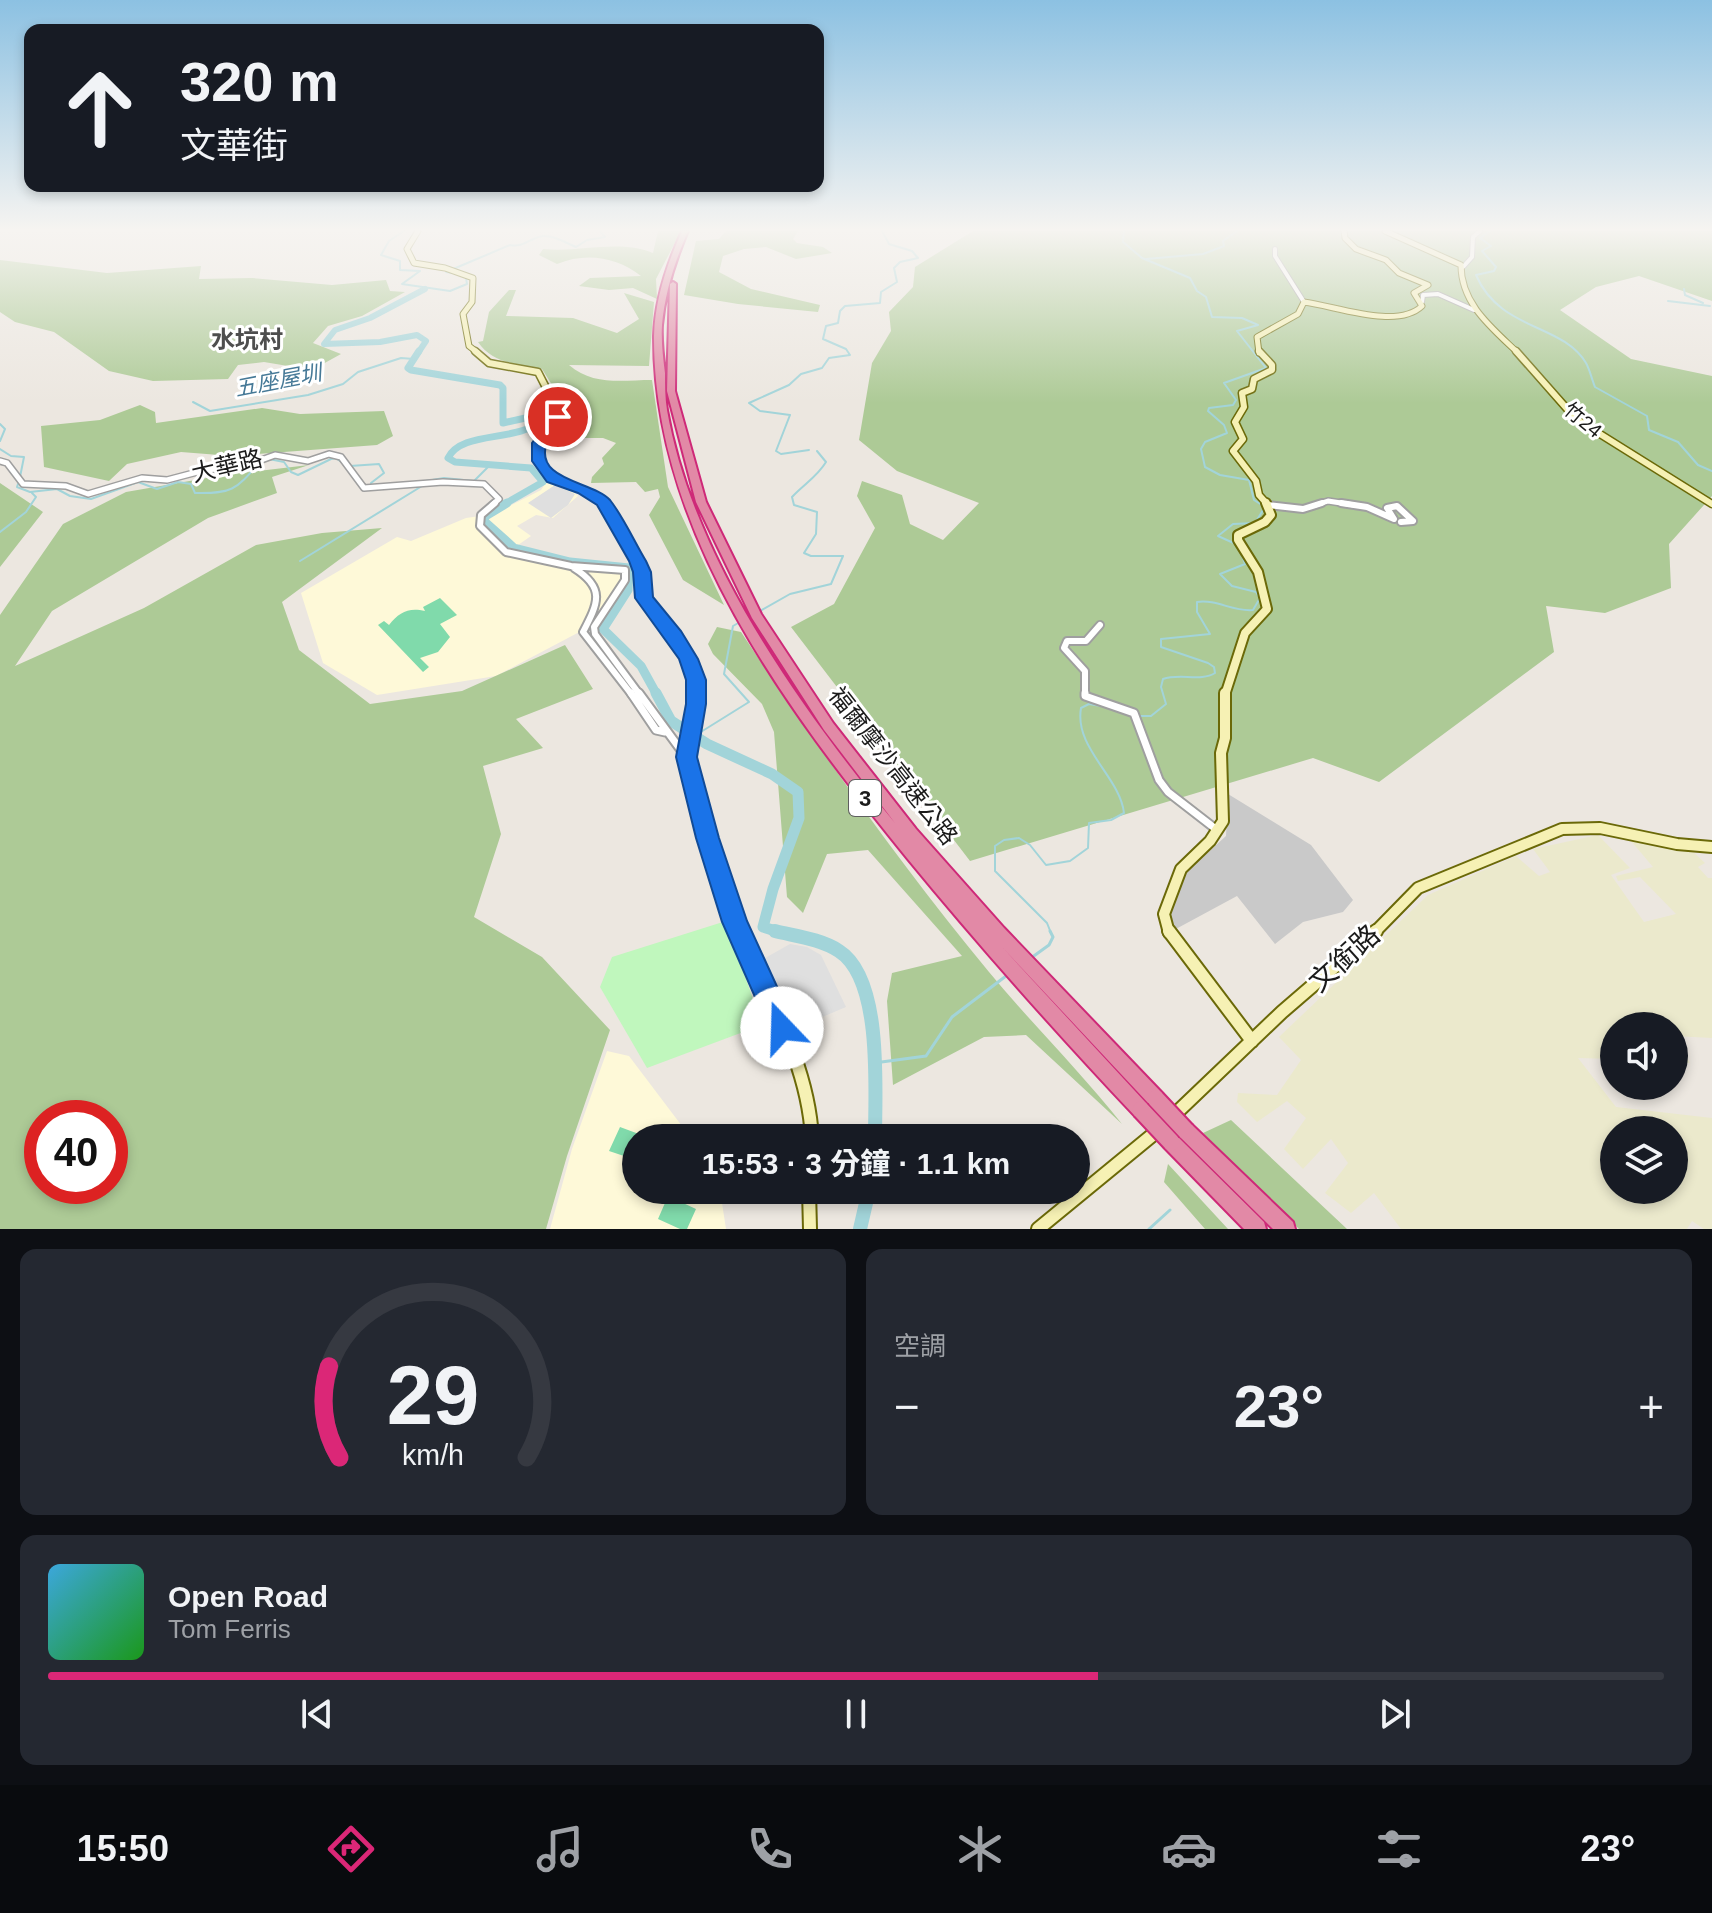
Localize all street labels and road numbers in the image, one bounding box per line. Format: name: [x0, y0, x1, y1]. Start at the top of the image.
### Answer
street label: 竹24: [1560, 398, 1606, 442]
street label: 大華路: [189, 444, 265, 487]
street label: 福爾摩沙高速公路: [824, 682, 963, 850]
road number: 3: [849, 780, 881, 816]
street label: 文銜路: [1303, 919, 1386, 998]

